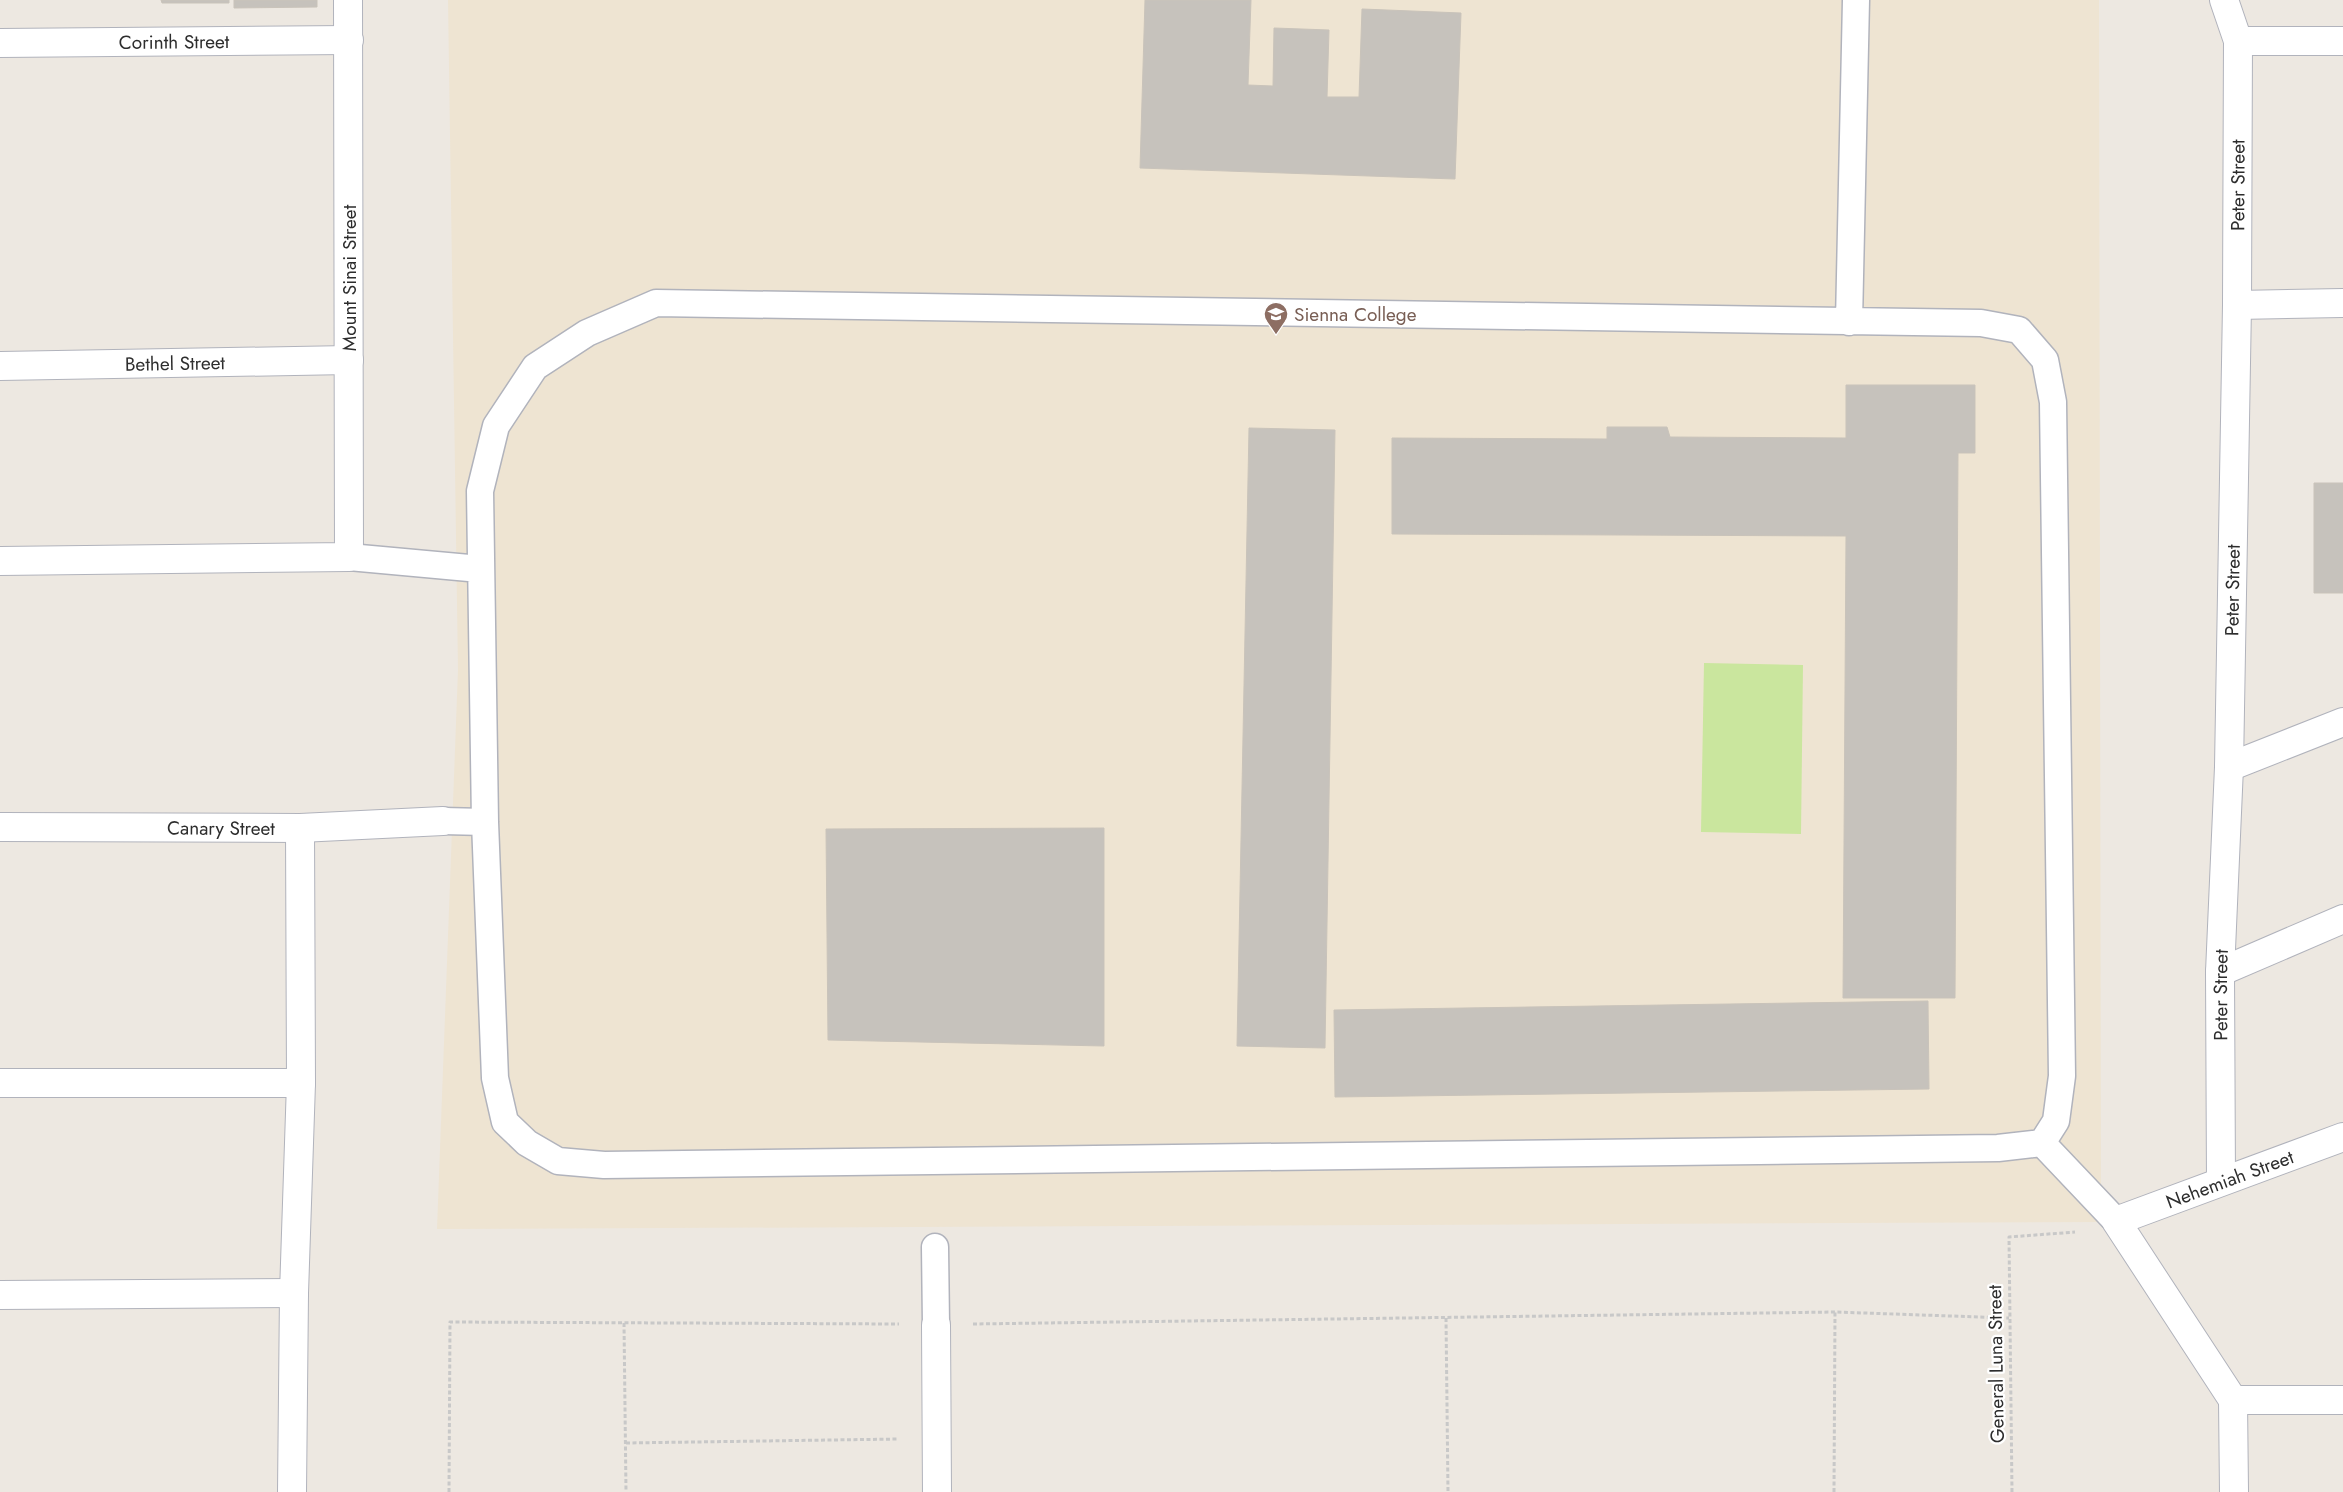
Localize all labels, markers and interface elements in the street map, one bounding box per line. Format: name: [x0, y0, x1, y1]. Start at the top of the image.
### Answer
street label: Corinth Street: [119, 28, 230, 55]
street label: Peter Street: [2224, 139, 2251, 231]
street label: Mount Sinai Street: [336, 204, 363, 351]
school or university icon: Sienna College: [1263, 301, 1289, 335]
place label: Sienna College: [1294, 301, 1417, 328]
street label: Bethel Street: [125, 349, 226, 377]
street label: Peter Street: [2218, 544, 2246, 636]
street label: Canary Street: [167, 814, 275, 841]
street label: Peter Street: [2206, 948, 2235, 1041]
street label: Nehemiah Street: [2162, 1143, 2298, 1215]
street label: General Luna Street: [1981, 1284, 2011, 1443]

